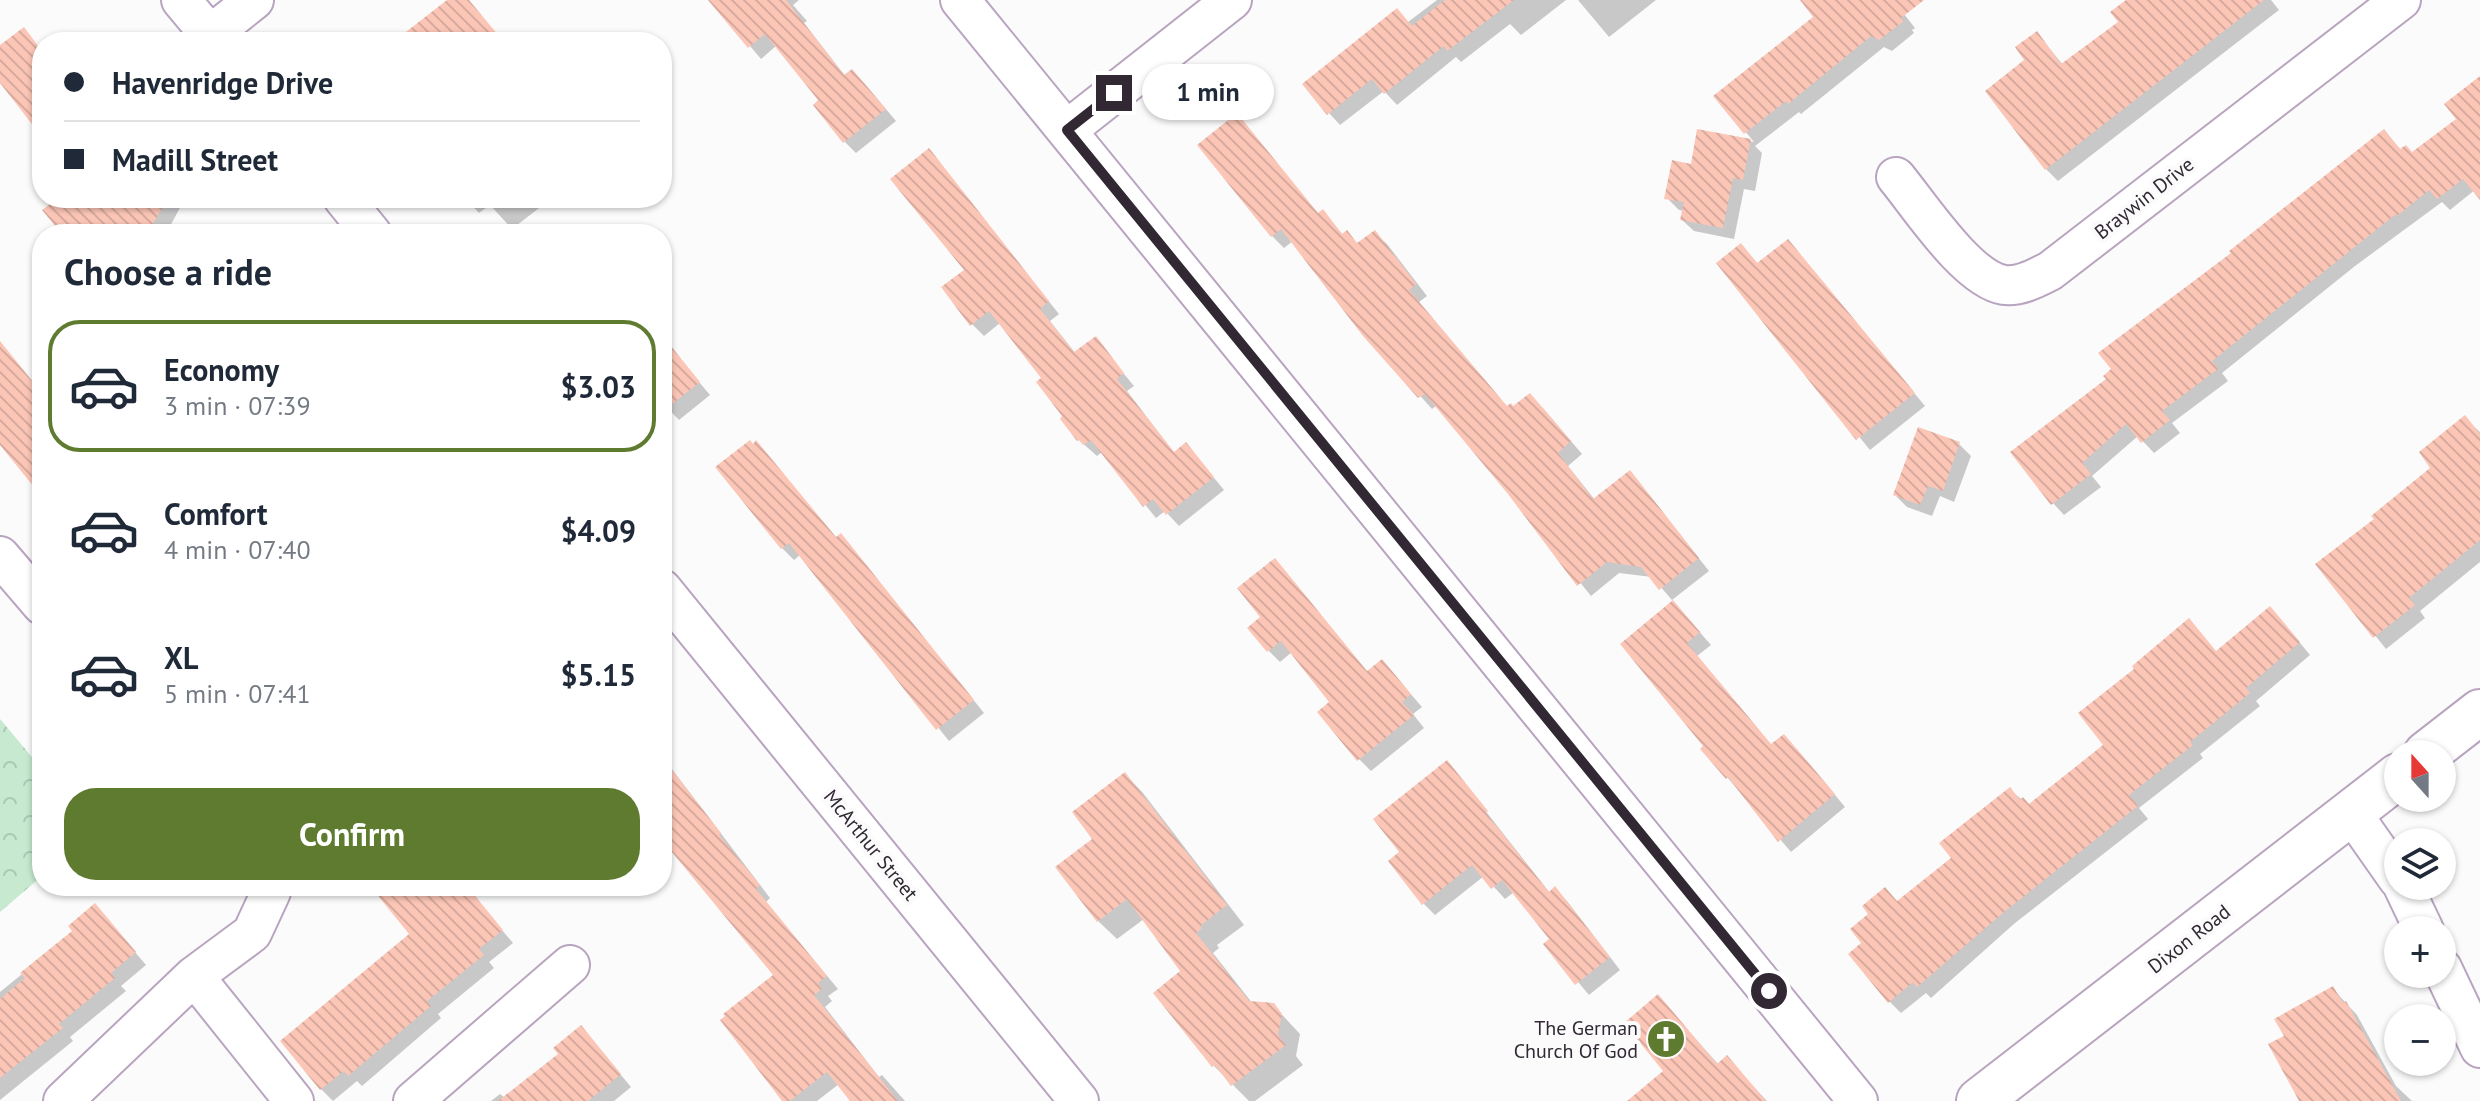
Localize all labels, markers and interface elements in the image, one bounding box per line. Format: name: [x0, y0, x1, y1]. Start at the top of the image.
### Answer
text: Havenridge Drive: [112, 63, 333, 102]
callout: 1 min: [1142, 65, 1274, 121]
route end: [1096, 75, 1132, 111]
text: 1 min: [1176, 75, 1240, 108]
text: Madill Street: [112, 140, 278, 179]
street label: Braywin Drive: [2089, 151, 2199, 245]
text: Choose a ride: [64, 248, 272, 295]
icon: car: [68, 350, 140, 422]
text: Economy: [164, 350, 279, 389]
text: $3.03: [561, 367, 636, 406]
text: 3 min · 07:39: [164, 389, 311, 422]
icon: car: [68, 494, 140, 566]
text: Comfort: [164, 494, 267, 533]
text: $4.09: [561, 511, 636, 550]
text: 4 min · 07:40: [164, 533, 311, 566]
icon: car: [68, 638, 140, 710]
text: XL: [164, 638, 198, 677]
text: $5.15: [561, 655, 636, 694]
text: 5 min · 07:41: [164, 677, 311, 710]
north arrow: [2384, 740, 2456, 812]
map controls: [2384, 740, 2456, 1076]
street label: McArthur Street: [818, 784, 924, 906]
button: Confirm: [64, 788, 640, 880]
button: layers: [2384, 828, 2456, 900]
street label: Dixon Road: [2143, 899, 2235, 979]
button: +: [2384, 916, 2456, 988]
route start: [1751, 973, 1787, 1009]
button: −: [2384, 1004, 2456, 1076]
place label: The German Church Of God: [1514, 1015, 1638, 1064]
church icon: The German Church Of God: [1645, 1018, 1687, 1060]

